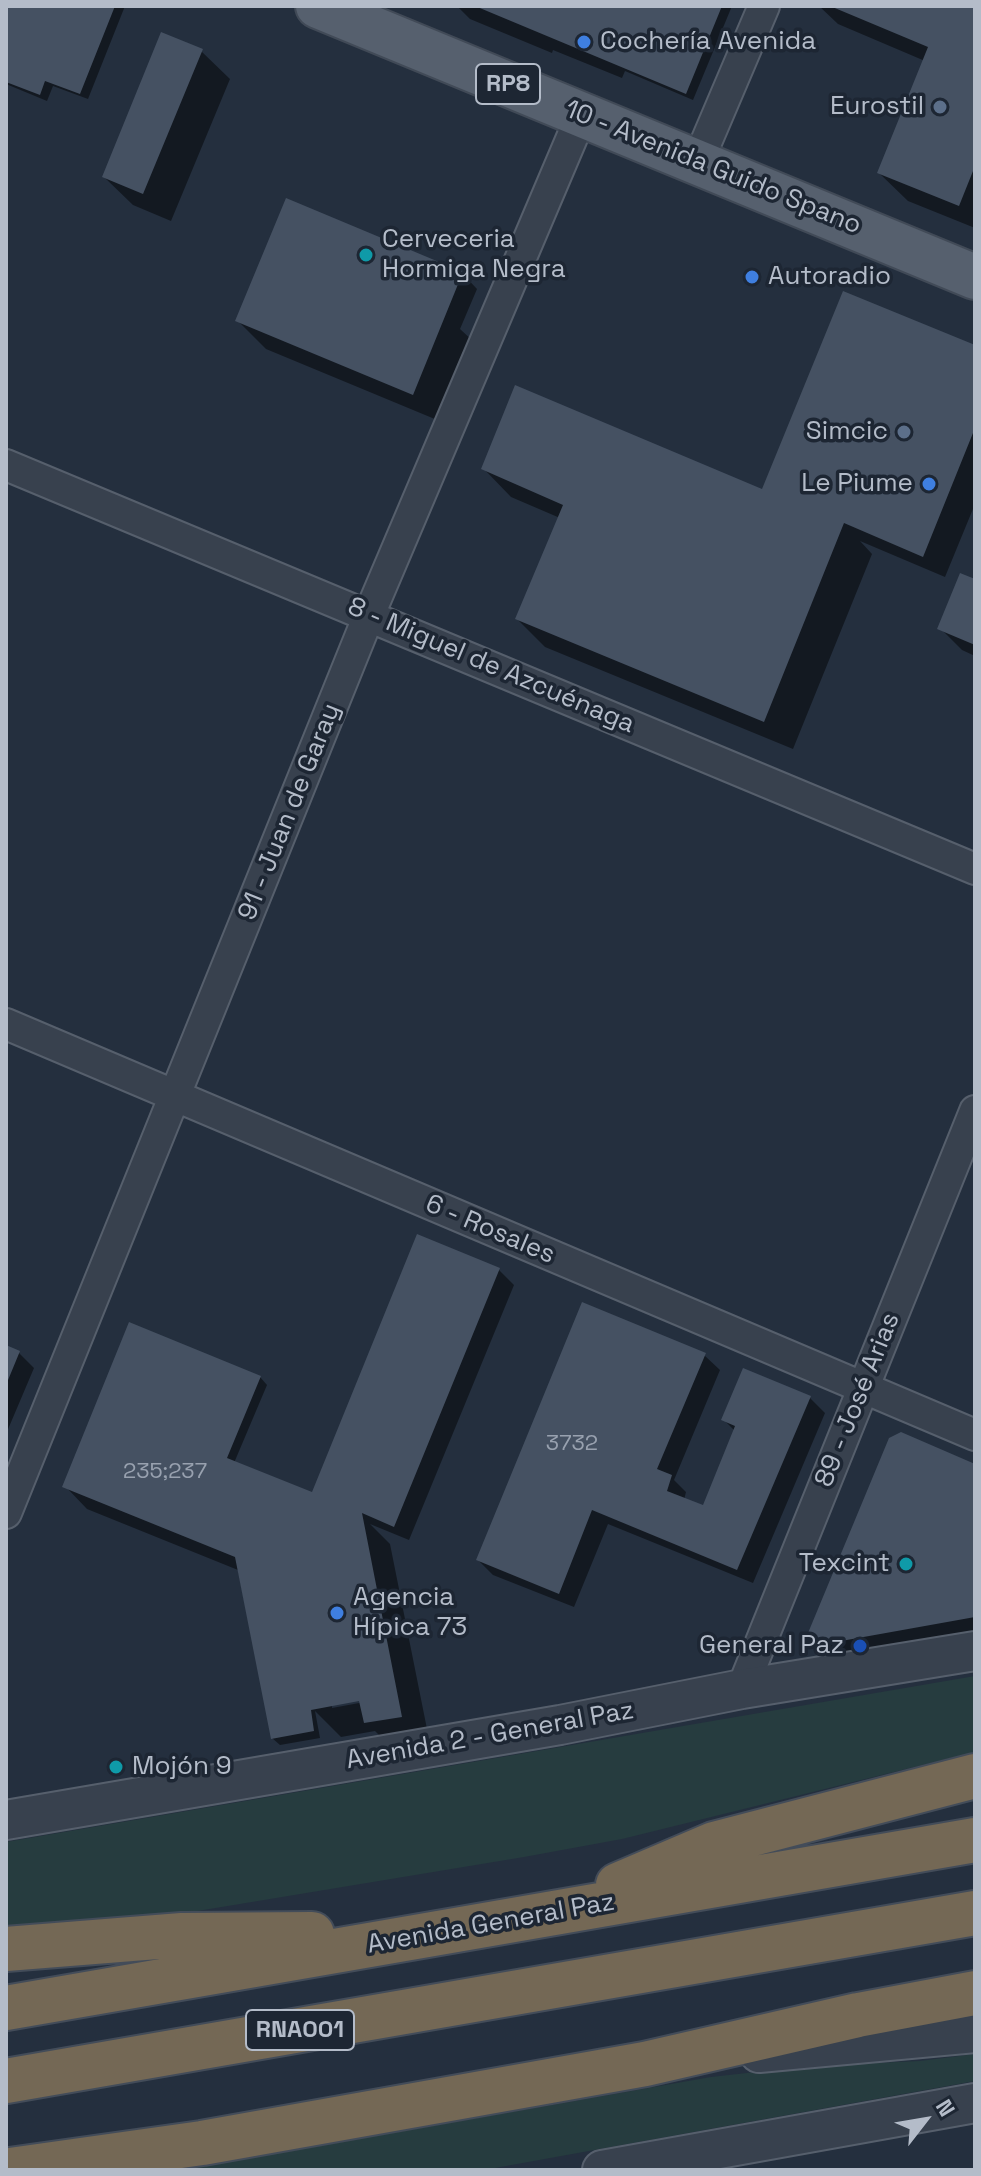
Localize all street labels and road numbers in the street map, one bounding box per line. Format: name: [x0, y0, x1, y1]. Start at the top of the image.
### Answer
road number: RP8: [476, 64, 540, 104]
street label: 10 - Avenida Guido Spano: [560, 94, 866, 242]
street label: 8 - Miguel de Azcuénaga: [343, 591, 639, 741]
street label: 91 - Juan de Garay: [232, 699, 348, 925]
street label: 6 - Rosales: [421, 1189, 559, 1271]
street label: 89 - José Arias: [809, 1308, 907, 1492]
street label: Avenida 2 - General Paz: [344, 1695, 636, 1777]
street label: Avenida General Paz: [365, 1887, 617, 1961]
road number: RNA001: [246, 2010, 354, 2050]

